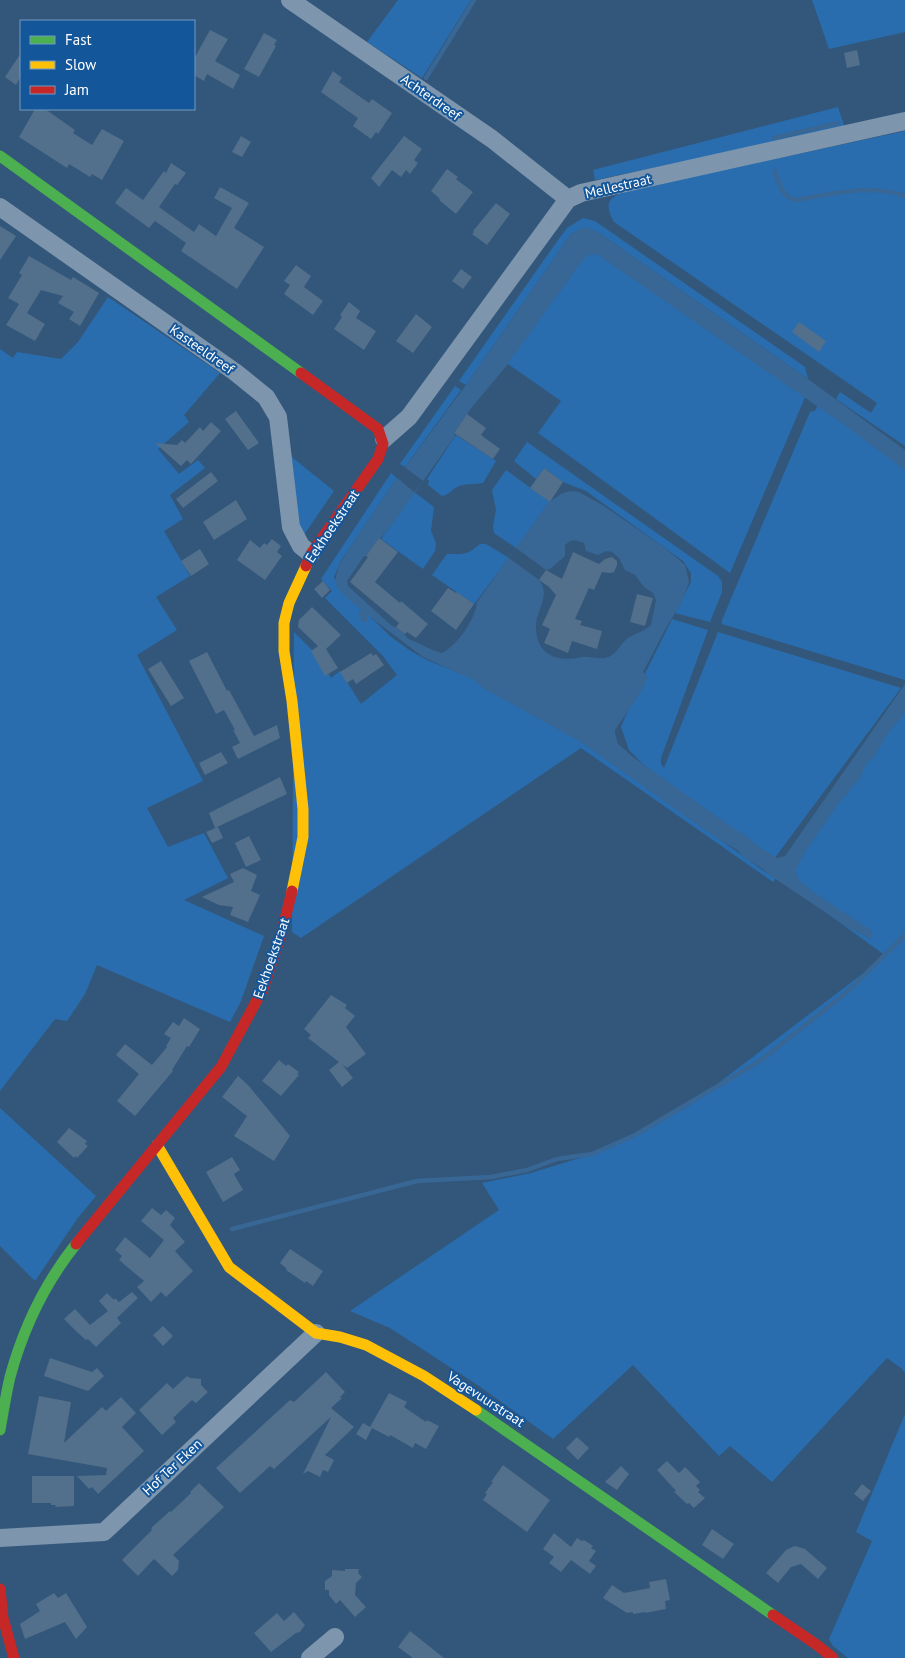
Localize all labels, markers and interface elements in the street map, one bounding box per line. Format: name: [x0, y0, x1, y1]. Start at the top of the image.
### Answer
legend: [20, 20, 195, 110]
text: Fast: [65, 30, 92, 49]
text: Slow: [65, 55, 96, 74]
street label: Achterdreef: [397, 70, 465, 125]
text: Jam: [64, 80, 89, 99]
street label: Mellestraat: [583, 170, 653, 202]
street label: Kasteeldreef: [166, 320, 238, 378]
street label: Eekhoekstraat: [301, 486, 363, 566]
street label: Eekhoekstraat: [249, 915, 293, 1001]
street label: Vagevuurstraat: [443, 1367, 528, 1431]
street label: Hof Ter Eken: [138, 1435, 206, 1499]

